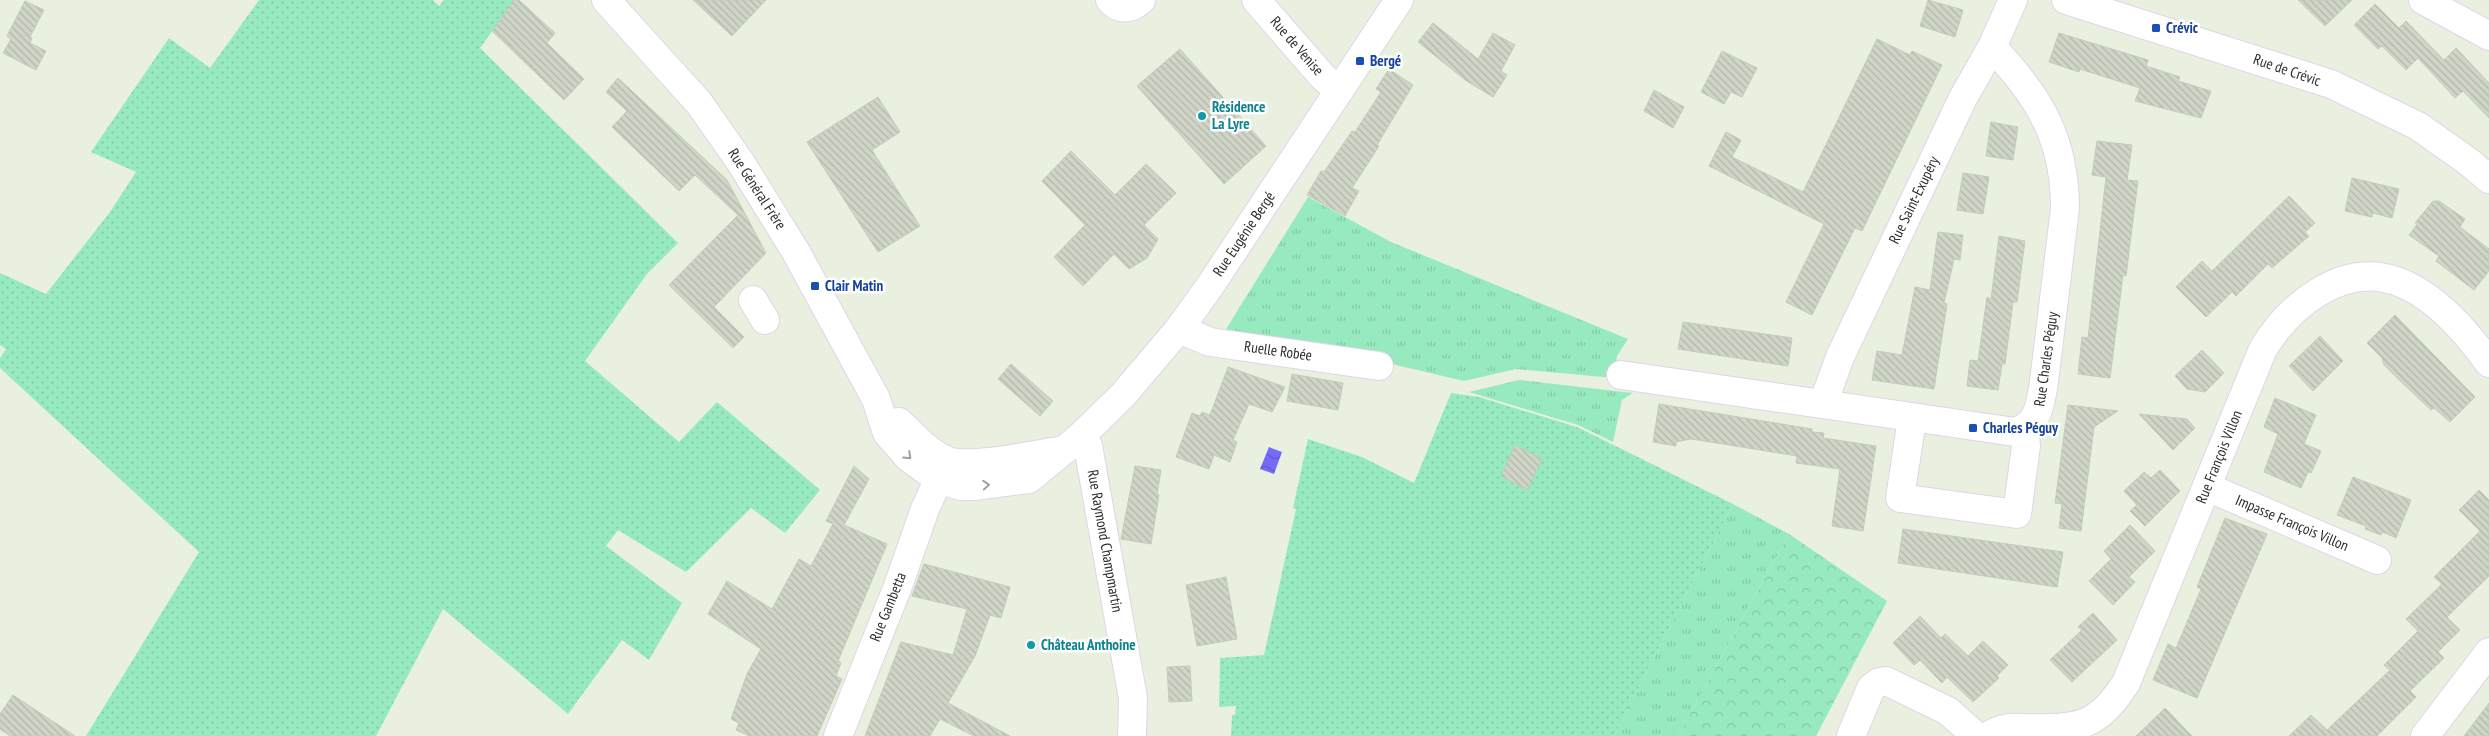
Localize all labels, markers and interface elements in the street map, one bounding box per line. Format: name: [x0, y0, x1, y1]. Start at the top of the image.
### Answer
street label: Rue de Venise: [1267, 12, 1328, 79]
place label: Crévic: [2166, 18, 2199, 37]
marker: Crévic: [2150, 22, 2162, 34]
street label: Rue de Crévic: [2251, 49, 2324, 90]
place label: Bergé: [1370, 51, 1401, 70]
marker: Bergé: [1354, 55, 1366, 67]
place label: Résidence La Lyre: [1212, 97, 1265, 133]
marker: Résidence La Lyre: [1196, 110, 1208, 122]
street label: Rue Général Frère: [724, 145, 791, 233]
street label: Rue Saint-Exupéry: [1884, 153, 1943, 247]
street label: Rue Eugénie Bergé: [1208, 188, 1279, 280]
place label: Clair Matin: [825, 276, 883, 295]
marker: Clair Matin: [809, 280, 821, 292]
street label: Rue Charles Péguy: [2029, 310, 2062, 408]
street label: Ruelle Robée: [1243, 336, 1313, 365]
street label: Rue François Villon: [2191, 407, 2246, 506]
place label: Charles Péguy: [1983, 418, 2059, 437]
marker: Charles Péguy: [1967, 422, 1979, 434]
one-way arrow: [902, 450, 911, 459]
street label: Rue Raymond Champmartin: [1084, 468, 1127, 614]
one-way arrow: [982, 480, 990, 491]
street label: Impasse François Villon: [2233, 490, 2352, 555]
street label: Rue Gambetta: [865, 569, 910, 644]
place label: Château Anthoine: [1041, 635, 1136, 654]
marker: Château Anthoine: [1025, 639, 1037, 651]

